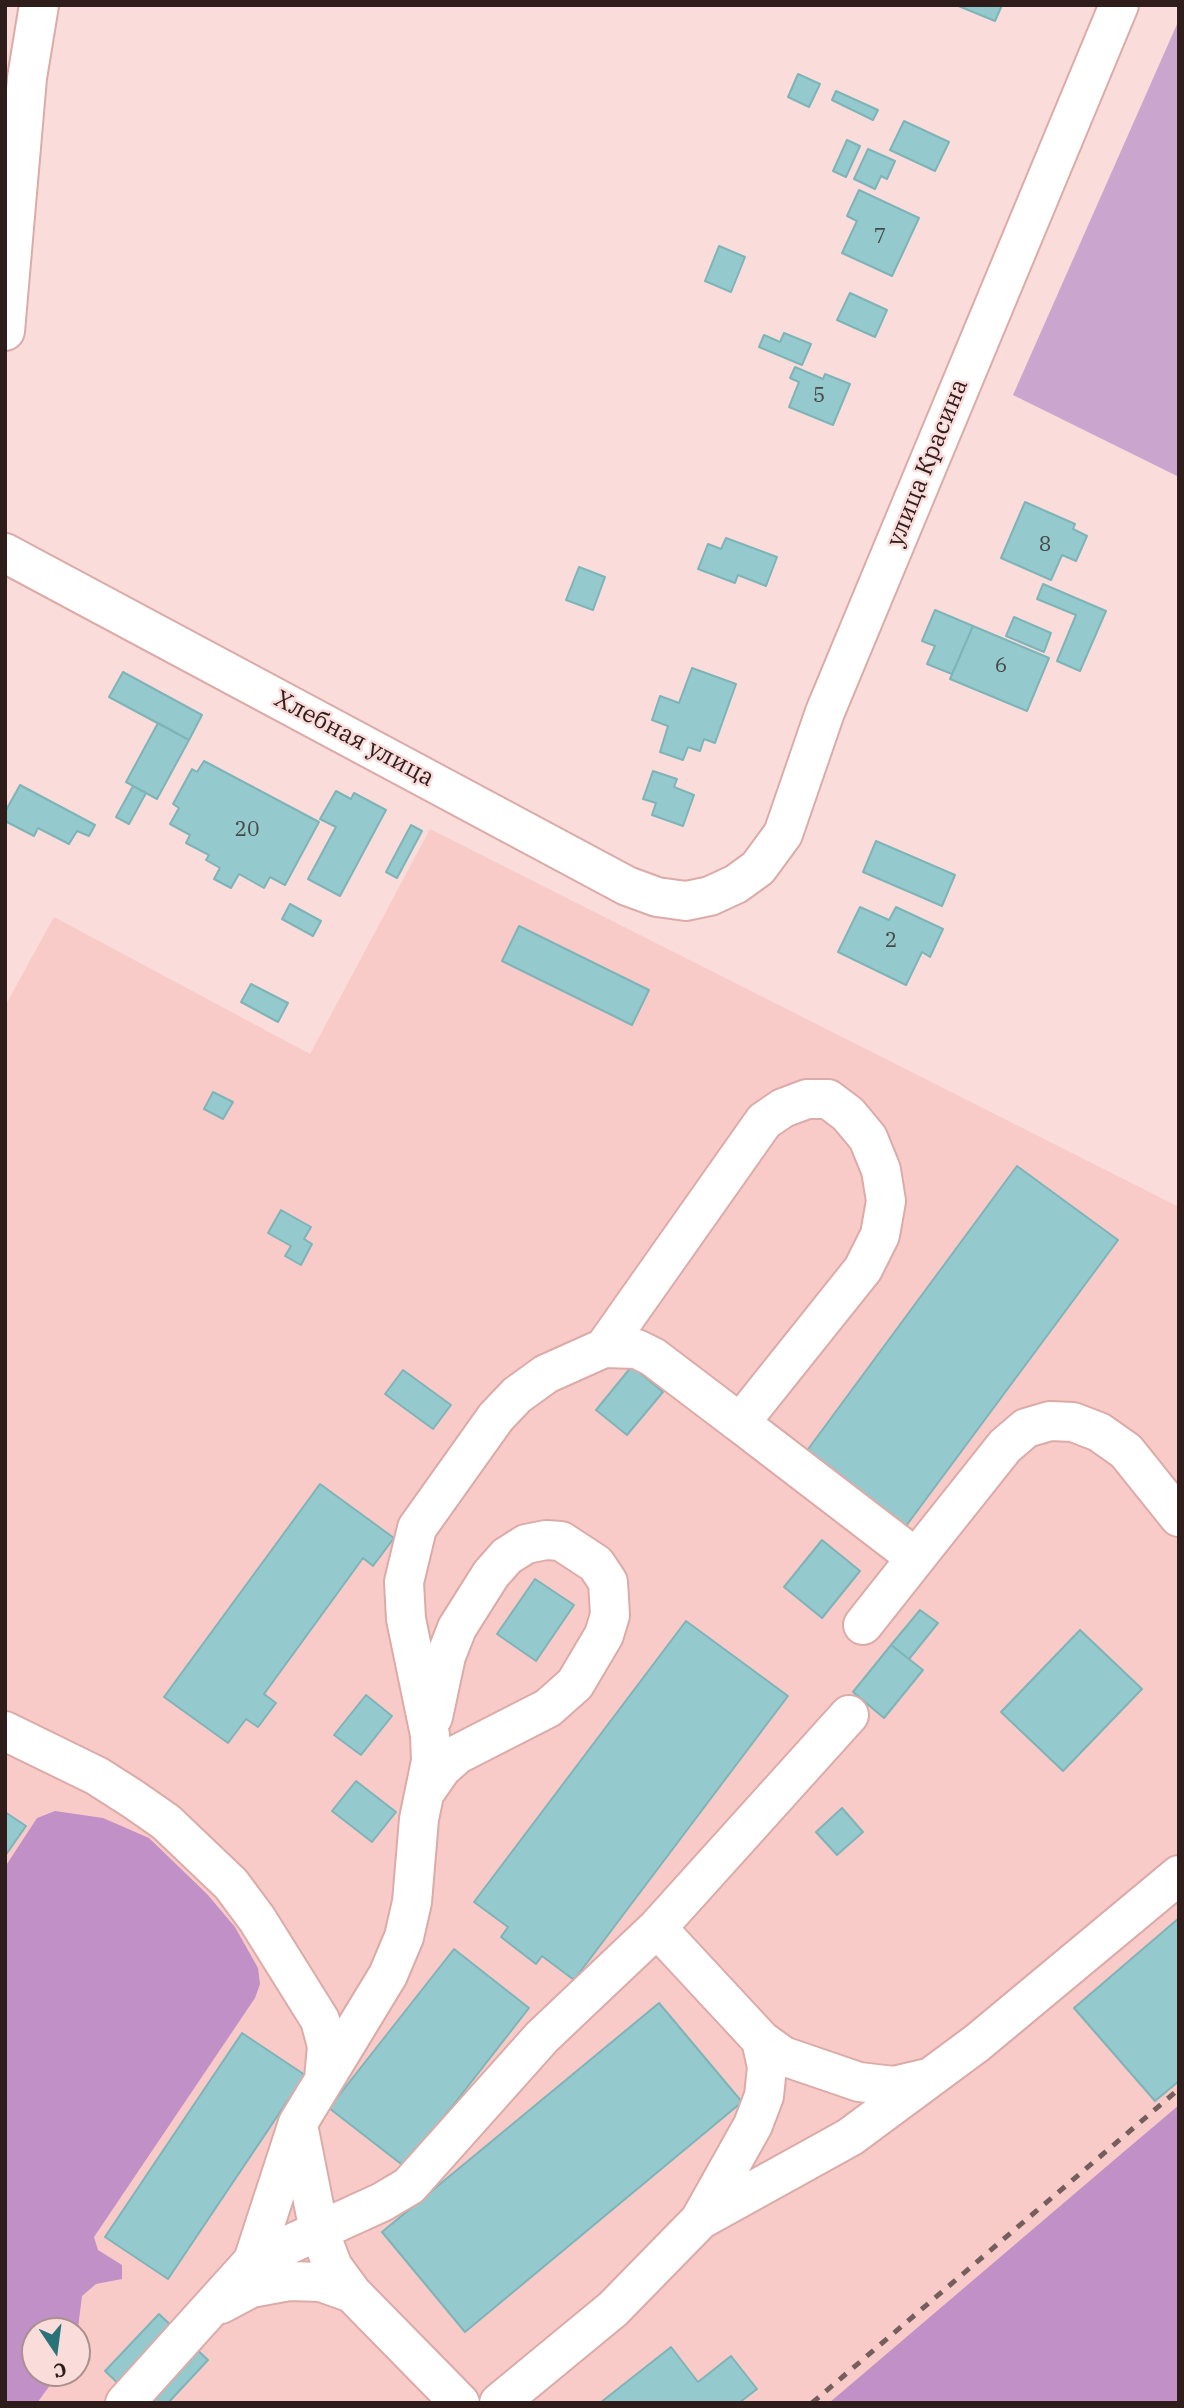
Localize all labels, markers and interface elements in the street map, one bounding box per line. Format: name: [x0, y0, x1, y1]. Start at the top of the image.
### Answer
house number: 7: [874, 224, 886, 250]
street label: улица Красина: [881, 375, 975, 551]
house number: 5: [813, 383, 825, 409]
house number: 8: [1039, 532, 1051, 558]
house number: 6: [995, 653, 1007, 679]
street label: Хлебная улица: [269, 685, 439, 793]
house number: 20: [234, 817, 260, 843]
house number: 2: [885, 928, 897, 954]
north arrow: [21, 2317, 91, 2387]
text: С: [51, 2357, 69, 2384]

